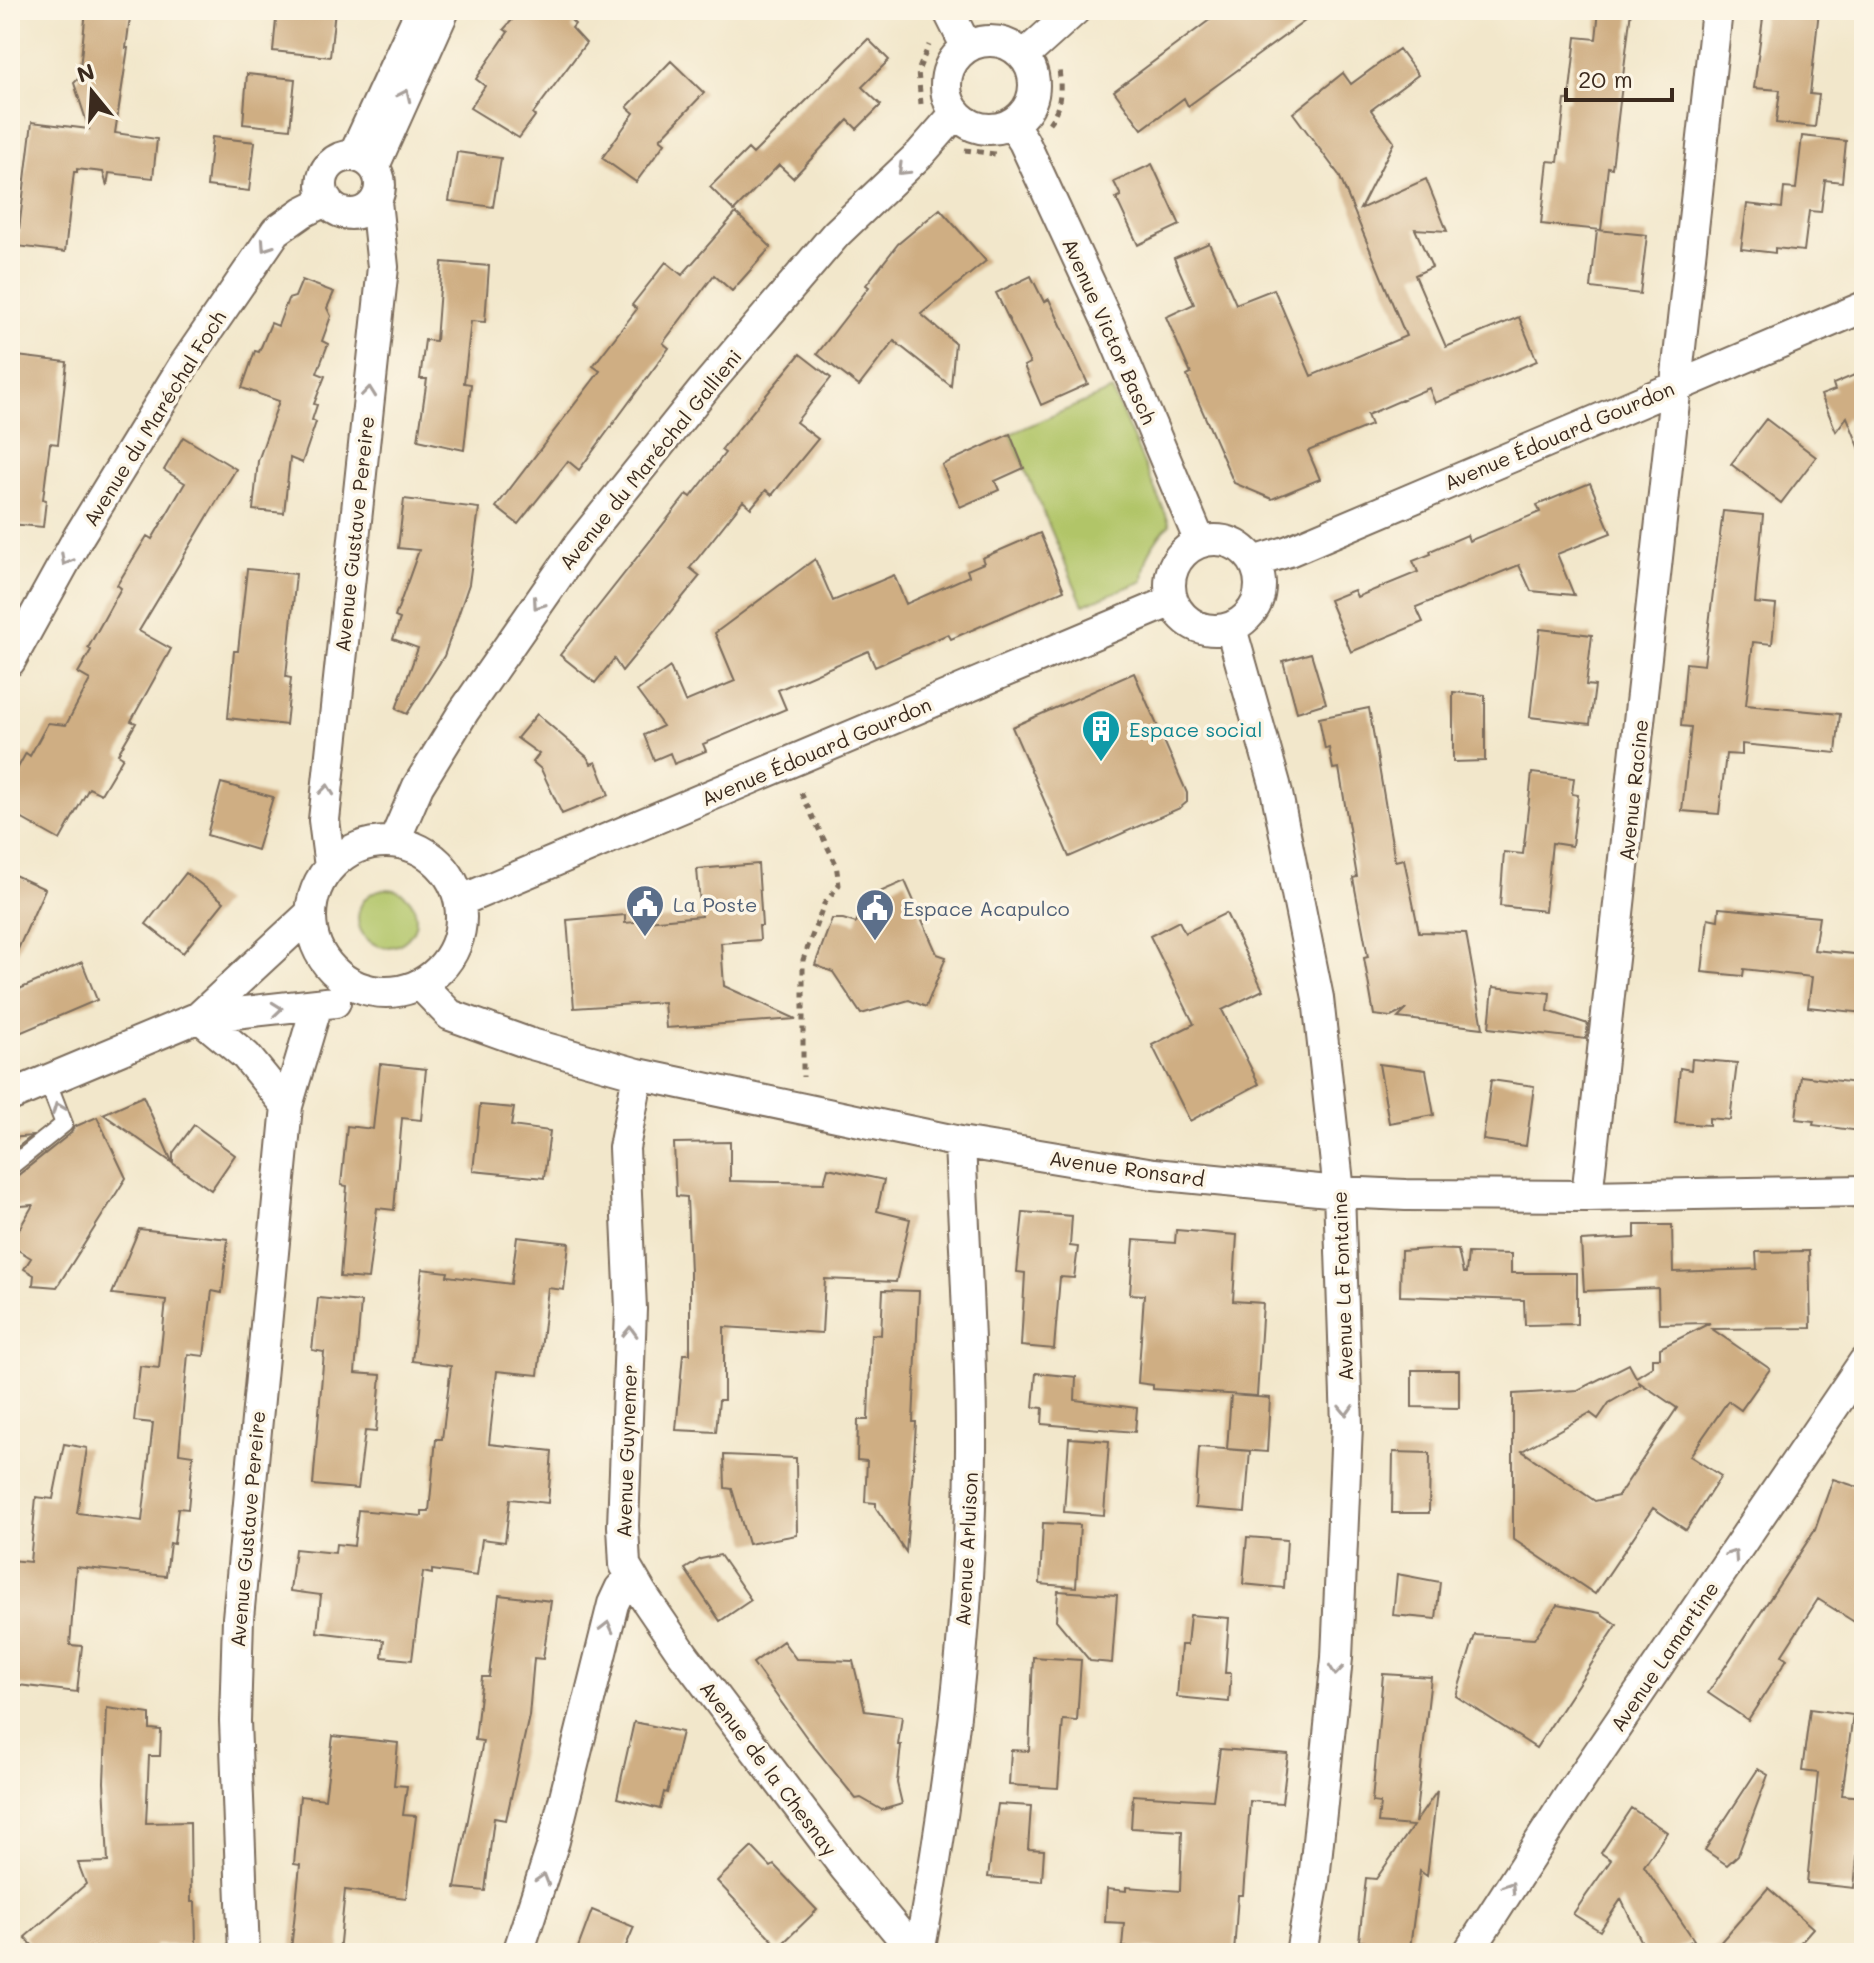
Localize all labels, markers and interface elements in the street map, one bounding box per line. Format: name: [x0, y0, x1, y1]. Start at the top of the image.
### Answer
north arrow: [52, 52, 132, 132]
scale bar: [1566, 52, 1672, 102]
text: N: [73, 56, 98, 89]
text: 20 m: [1578, 63, 1633, 94]
one-way arrow: [395, 88, 411, 103]
one-way arrow: [897, 161, 912, 175]
street label: Avenue Victor Basch: [1057, 234, 1163, 428]
one-way arrow: [261, 238, 276, 252]
street label: Avenue du Maréchal Foch: [77, 305, 231, 531]
street label: Avenue du Maréchal Gallieni: [553, 343, 747, 575]
street label: Avenue Édouard Gourdon: [1440, 375, 1678, 495]
one-way arrow: [361, 385, 378, 398]
street label: Avenue Gustave Pereire: [329, 415, 379, 653]
one-way arrow: [60, 551, 76, 566]
one-way arrow: [533, 596, 547, 610]
street label: Avenue Édouard Gourdon: [697, 691, 935, 811]
building icon: Espace social: [1080, 708, 1122, 763]
place label: Espace social: [1129, 716, 1262, 742]
street label: Avenue Racine: [1613, 718, 1653, 862]
one-way arrow: [319, 783, 336, 796]
public building icon: La Poste: [624, 883, 666, 938]
public building icon: Espace Acapulco: [854, 887, 896, 942]
place label: La Poste: [673, 891, 757, 917]
place label: Espace Acapulco: [903, 895, 1070, 921]
one-way arrow: [271, 1001, 284, 1018]
one-way arrow: [51, 1102, 68, 1116]
street label: Avenue Ronsard: [1048, 1144, 1206, 1192]
street label: Avenue La Fontaine: [1326, 1191, 1358, 1381]
one-way arrow: [622, 1325, 639, 1338]
street label: Avenue Guynemer: [610, 1364, 642, 1538]
one-way arrow: [1338, 1404, 1355, 1417]
street label: Avenue Gustave Pereire: [224, 1410, 270, 1648]
street label: Avenue Arluison: [949, 1471, 983, 1627]
one-way arrow: [1723, 1550, 1738, 1564]
street label: Avenue Lamartine: [1604, 1576, 1724, 1736]
one-way arrow: [598, 1621, 615, 1635]
one-way arrow: [1328, 1664, 1345, 1677]
street label: Avenue de la Chesnay: [695, 1675, 843, 1861]
one-way arrow: [534, 1873, 550, 1886]
one-way arrow: [1501, 1882, 1516, 1896]

